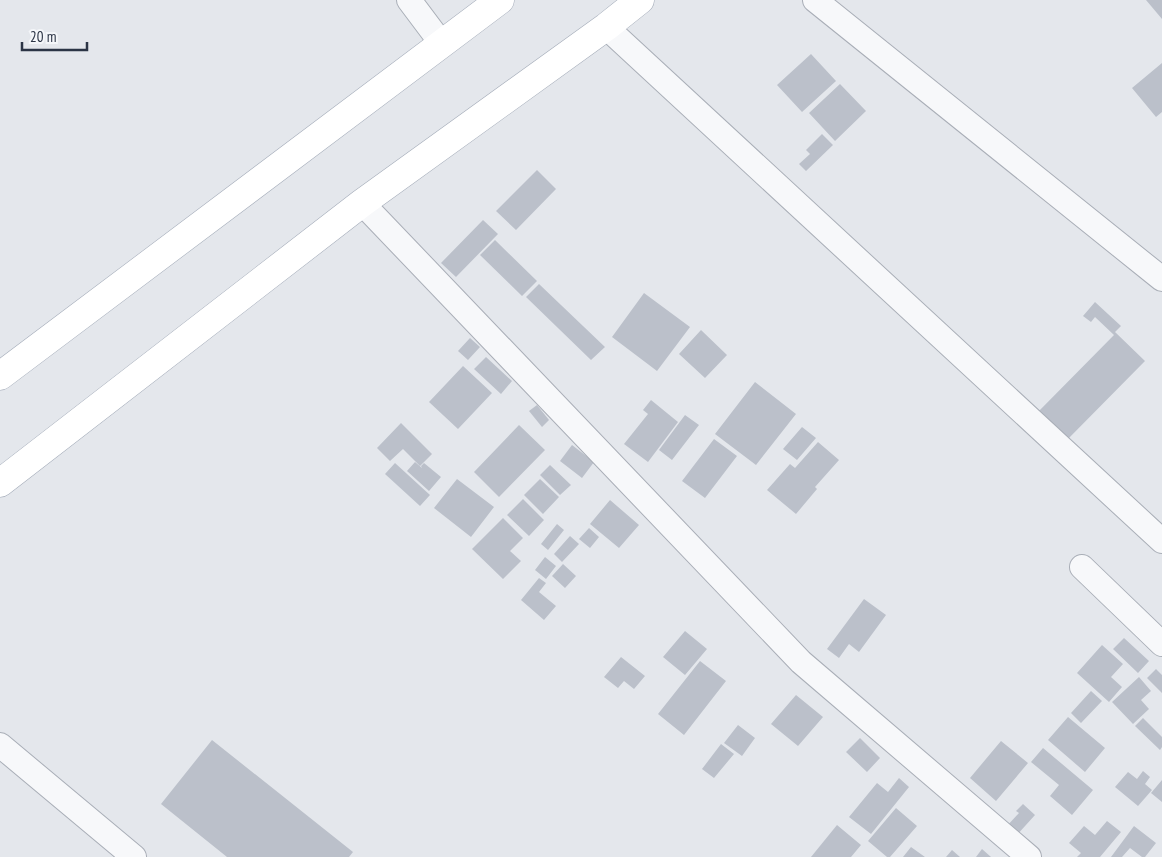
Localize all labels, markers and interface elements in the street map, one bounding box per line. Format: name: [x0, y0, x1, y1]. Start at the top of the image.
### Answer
scale bar: [22, 20, 88, 52]
text: 20 m: [30, 27, 56, 46]

